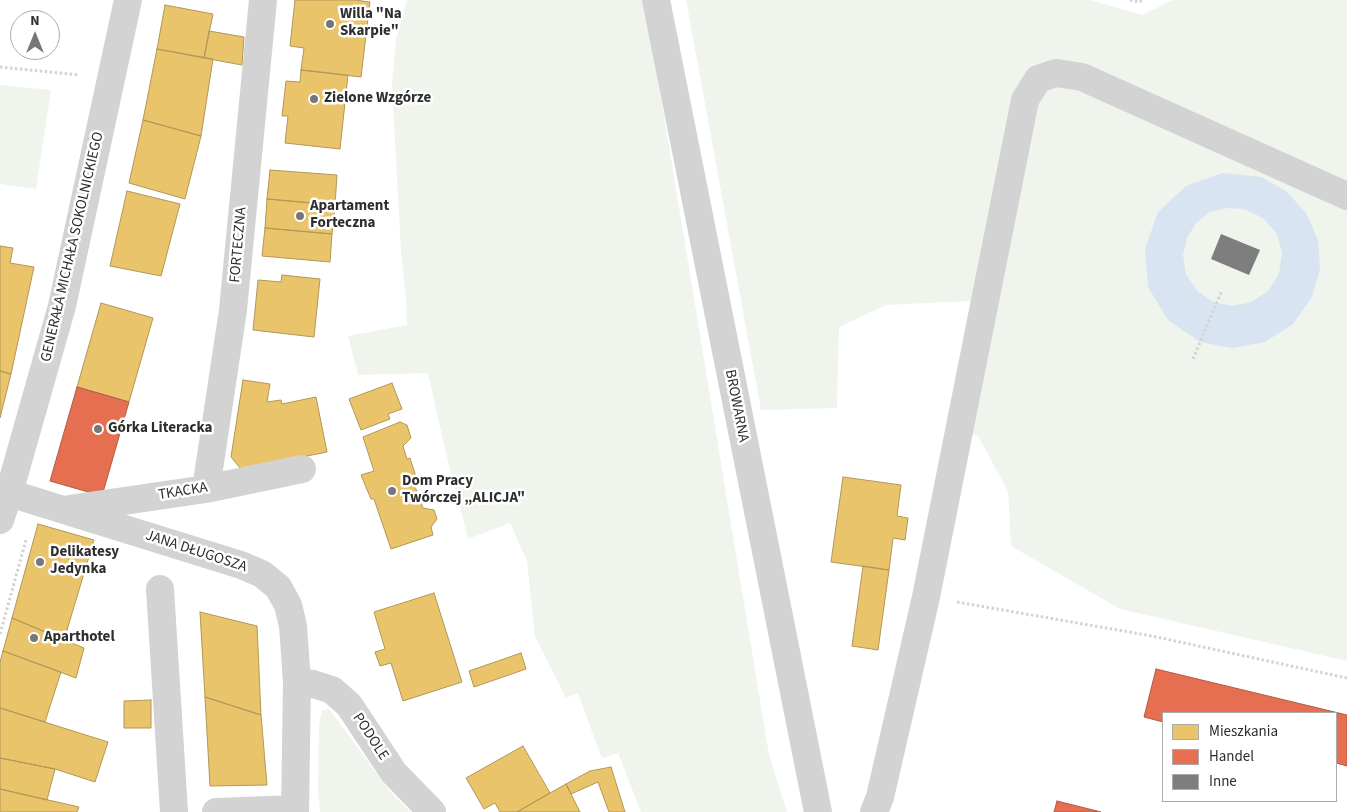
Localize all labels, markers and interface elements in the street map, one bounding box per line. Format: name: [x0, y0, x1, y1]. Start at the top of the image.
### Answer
place label: Willa "Na Skarpie": [340, 6, 402, 41]
north arrow: [10, 10, 60, 60]
text: N: [30, 11, 40, 31]
marker: Willa "Na Skarpie": [324, 18, 336, 30]
place label: Zielone Wzgórze: [324, 90, 431, 108]
marker: Zielone Wzgórze: [308, 93, 320, 105]
street label: GENERAŁA MICHAŁA SOKOLNICKIEGO: [38, 130, 108, 364]
place label: Apartament Forteczna: [310, 198, 389, 233]
street label: FORTECZNA: [227, 206, 251, 284]
marker: Apartament Forteczna: [294, 210, 306, 222]
street label: BROWARNA: [720, 368, 752, 444]
place label: Górka Literacka: [108, 420, 212, 438]
marker: Górka Literacka: [92, 423, 104, 435]
place label: Dom Pracy Twórczej „ALICJA": [402, 473, 525, 508]
street label: TKACKA: [157, 479, 209, 505]
marker: Dom Pracy Twórczej „ALICJA": [386, 485, 398, 497]
street label: JANA DŁUGOSZA: [143, 527, 249, 577]
place label: Delikatesy Jedynka: [50, 544, 119, 579]
marker: Delikatesy Jedynka: [34, 556, 46, 568]
place label: Aparthotel: [44, 629, 115, 647]
marker: Aparthotel: [28, 632, 40, 644]
street label: PODOLE: [348, 710, 392, 764]
legend: [1162, 712, 1337, 802]
text: Mieszkania: [1209, 721, 1278, 742]
text: Handel: [1209, 746, 1254, 767]
text: Inne: [1209, 771, 1237, 792]

